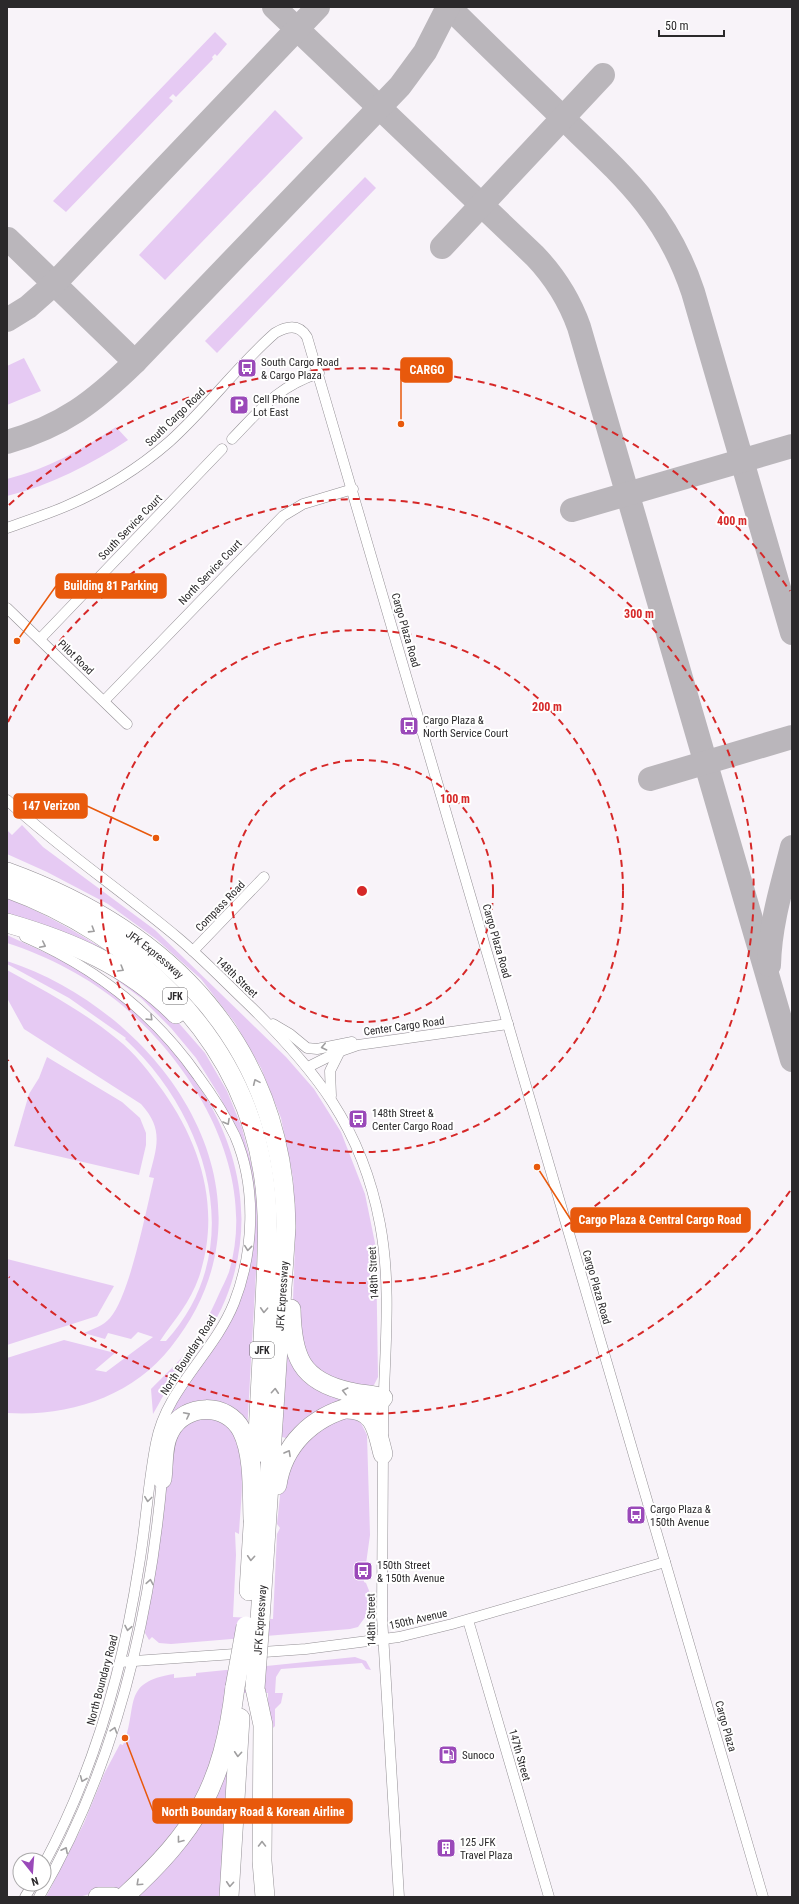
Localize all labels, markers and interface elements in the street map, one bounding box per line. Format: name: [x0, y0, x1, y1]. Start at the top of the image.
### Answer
scale bar: [659, 12, 724, 38]
text: 50 m: [665, 19, 689, 33]
place label: South Cargo Road & Cargo Plaza: [261, 356, 339, 382]
bus stop icon: South Cargo Road & Cargo Plaza: [236, 357, 258, 379]
callout: CARGO: [401, 358, 452, 382]
text: CARGO: [410, 363, 444, 377]
street label: South Cargo Road: [143, 386, 208, 449]
place label: Cell Phone Lot East: [253, 393, 299, 419]
parking icon: Cell Phone Lot East: [228, 394, 250, 416]
street label: South Service Court: [96, 492, 165, 563]
text: 400 m: [717, 514, 747, 528]
street label: North Service Court: [176, 537, 245, 608]
callout: Building 81 Parking: [56, 574, 166, 598]
text: Building 81 Parking: [64, 579, 158, 593]
street label: Cargo Plaza Road: [389, 591, 422, 669]
text: 300 m: [624, 607, 654, 621]
street label: Pilot Road: [55, 637, 96, 678]
text: 200 m: [532, 700, 562, 714]
place label: Cargo Plaza & North Service Court: [423, 714, 508, 740]
bus stop icon: Cargo Plaza & North Service Court: [398, 715, 420, 737]
text: 100 m: [440, 792, 470, 806]
callout: 147 Verizon: [14, 794, 87, 818]
text: 147 Verizon: [22, 799, 80, 813]
street label: Compass Road: [193, 878, 248, 934]
centre of rings: [355, 884, 369, 898]
street label: Cargo Plaza Road: [480, 902, 513, 980]
one-way arrow: [88, 925, 95, 932]
street label: JFK Expressway: [123, 927, 186, 982]
one-way arrow: [38, 940, 46, 948]
street label: 148th Street: [213, 954, 260, 1001]
one-way arrow: [117, 965, 124, 972]
road number: JFK: [163, 988, 187, 1004]
one-way arrow: [145, 1013, 153, 1021]
street label: Center Cargo Road: [363, 1014, 445, 1039]
one-way arrow: [320, 1043, 327, 1051]
one-way arrow: [252, 1079, 260, 1086]
place label: 148th Street & Center Cargo Road: [372, 1107, 453, 1133]
bus stop icon: 148th Street & Center Cargo Road: [347, 1108, 369, 1130]
one-way arrow: [223, 1118, 230, 1125]
callout: Cargo Plaza & Central Cargo Road: [571, 1208, 750, 1232]
text: Cargo Plaza & Central Cargo Road: [579, 1213, 742, 1227]
one-way arrow: [244, 1245, 253, 1251]
street label: 148th Street: [366, 1246, 381, 1300]
street label: Cargo Plaza Road: [580, 1248, 613, 1326]
street label: JFK Expressway: [274, 1260, 291, 1332]
one-way arrow: [260, 1307, 269, 1313]
street label: North Boundary Road: [158, 1313, 219, 1398]
road number: JFK: [250, 1342, 274, 1358]
one-way arrow: [342, 1387, 348, 1395]
one-way arrow: [270, 1388, 279, 1394]
one-way arrow: [183, 1412, 190, 1419]
one-way arrow: [283, 1450, 290, 1457]
one-way arrow: [144, 1496, 153, 1502]
place label: Cargo Plaza & 150th Avenue: [650, 1503, 711, 1529]
bus stop icon: Cargo Plaza & 150th Avenue: [625, 1504, 647, 1526]
one-way arrow: [246, 1555, 255, 1561]
place label: 150th Street & 150th Avenue: [377, 1559, 445, 1585]
bus stop icon: 150th Street & 150th Avenue: [352, 1560, 374, 1582]
one-way arrow: [145, 1579, 153, 1586]
street label: JFK Expressway: [252, 1584, 269, 1656]
street label: 148th Street: [365, 1593, 378, 1647]
street label: 150th Avenue: [388, 1607, 448, 1632]
one-way arrow: [124, 1624, 133, 1631]
street label: North Boundary Road: [84, 1634, 121, 1727]
street label: Cargo Plaza: [712, 1699, 739, 1753]
one-way arrow: [109, 1727, 118, 1734]
street label: 147th Street: [506, 1728, 533, 1782]
fuel station icon: Sunoco: [437, 1744, 459, 1766]
place label: Sunoco: [462, 1749, 495, 1762]
one-way arrow: [234, 1751, 243, 1757]
one-way arrow: [80, 1775, 88, 1783]
callout: North Boundary Road & Korean Airline: [153, 1799, 352, 1823]
text: North Boundary Road & Korean Airline: [161, 1805, 345, 1819]
one-way arrow: [177, 1835, 184, 1842]
place label: 125 JFK Travel Plaza: [460, 1836, 512, 1862]
building icon: 125 JFK Travel Plaza: [435, 1837, 457, 1859]
one-way arrow: [258, 1841, 266, 1847]
one-way arrow: [60, 1847, 68, 1855]
north arrow: [12, 1852, 52, 1892]
text: N: [29, 1874, 40, 1888]
one-way arrow: [136, 1878, 144, 1886]
one-way arrow: [226, 1881, 235, 1887]

